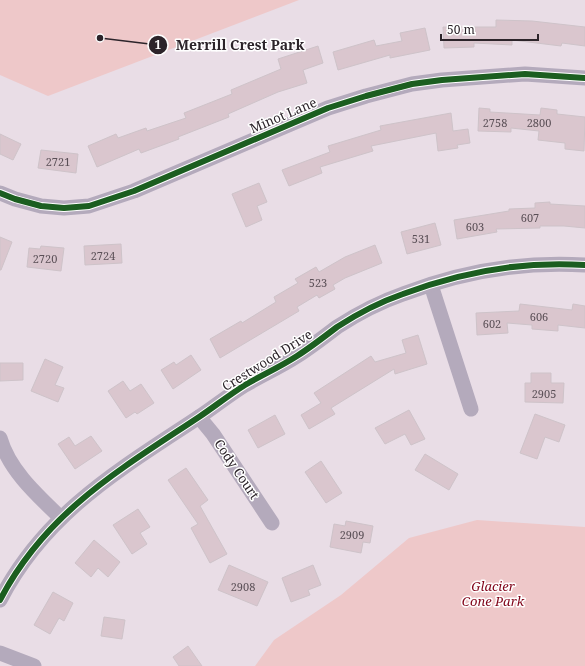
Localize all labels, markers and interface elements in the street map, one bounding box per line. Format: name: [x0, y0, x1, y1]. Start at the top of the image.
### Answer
scale bar: [441, 16, 538, 42]
text: 50 m: [447, 21, 475, 38]
callout: Merrill Crest Park: [148, 32, 313, 58]
text: Merrill Crest Park: [176, 35, 304, 54]
text: 1: [155, 36, 162, 53]
street label: Minot Lane: [247, 93, 319, 137]
house number: 2758: [483, 115, 507, 130]
house number: 2800: [527, 115, 551, 130]
house number: 2721: [46, 154, 70, 169]
house number: 607: [521, 210, 539, 225]
house number: 603: [466, 219, 484, 234]
house number: 531: [412, 231, 430, 246]
house number: 2724: [91, 248, 115, 263]
house number: 2720: [33, 251, 57, 266]
house number: 523: [309, 275, 327, 290]
house number: 606: [530, 309, 548, 324]
house number: 602: [483, 316, 501, 331]
street label: Crestwood Drive: [218, 325, 316, 395]
house number: 2905: [532, 386, 556, 401]
street label: Cody Court: [210, 436, 264, 503]
house number: 2909: [340, 527, 364, 542]
park label: Glacier Cone Park: [462, 577, 525, 610]
house number: 2908: [231, 579, 255, 594]

